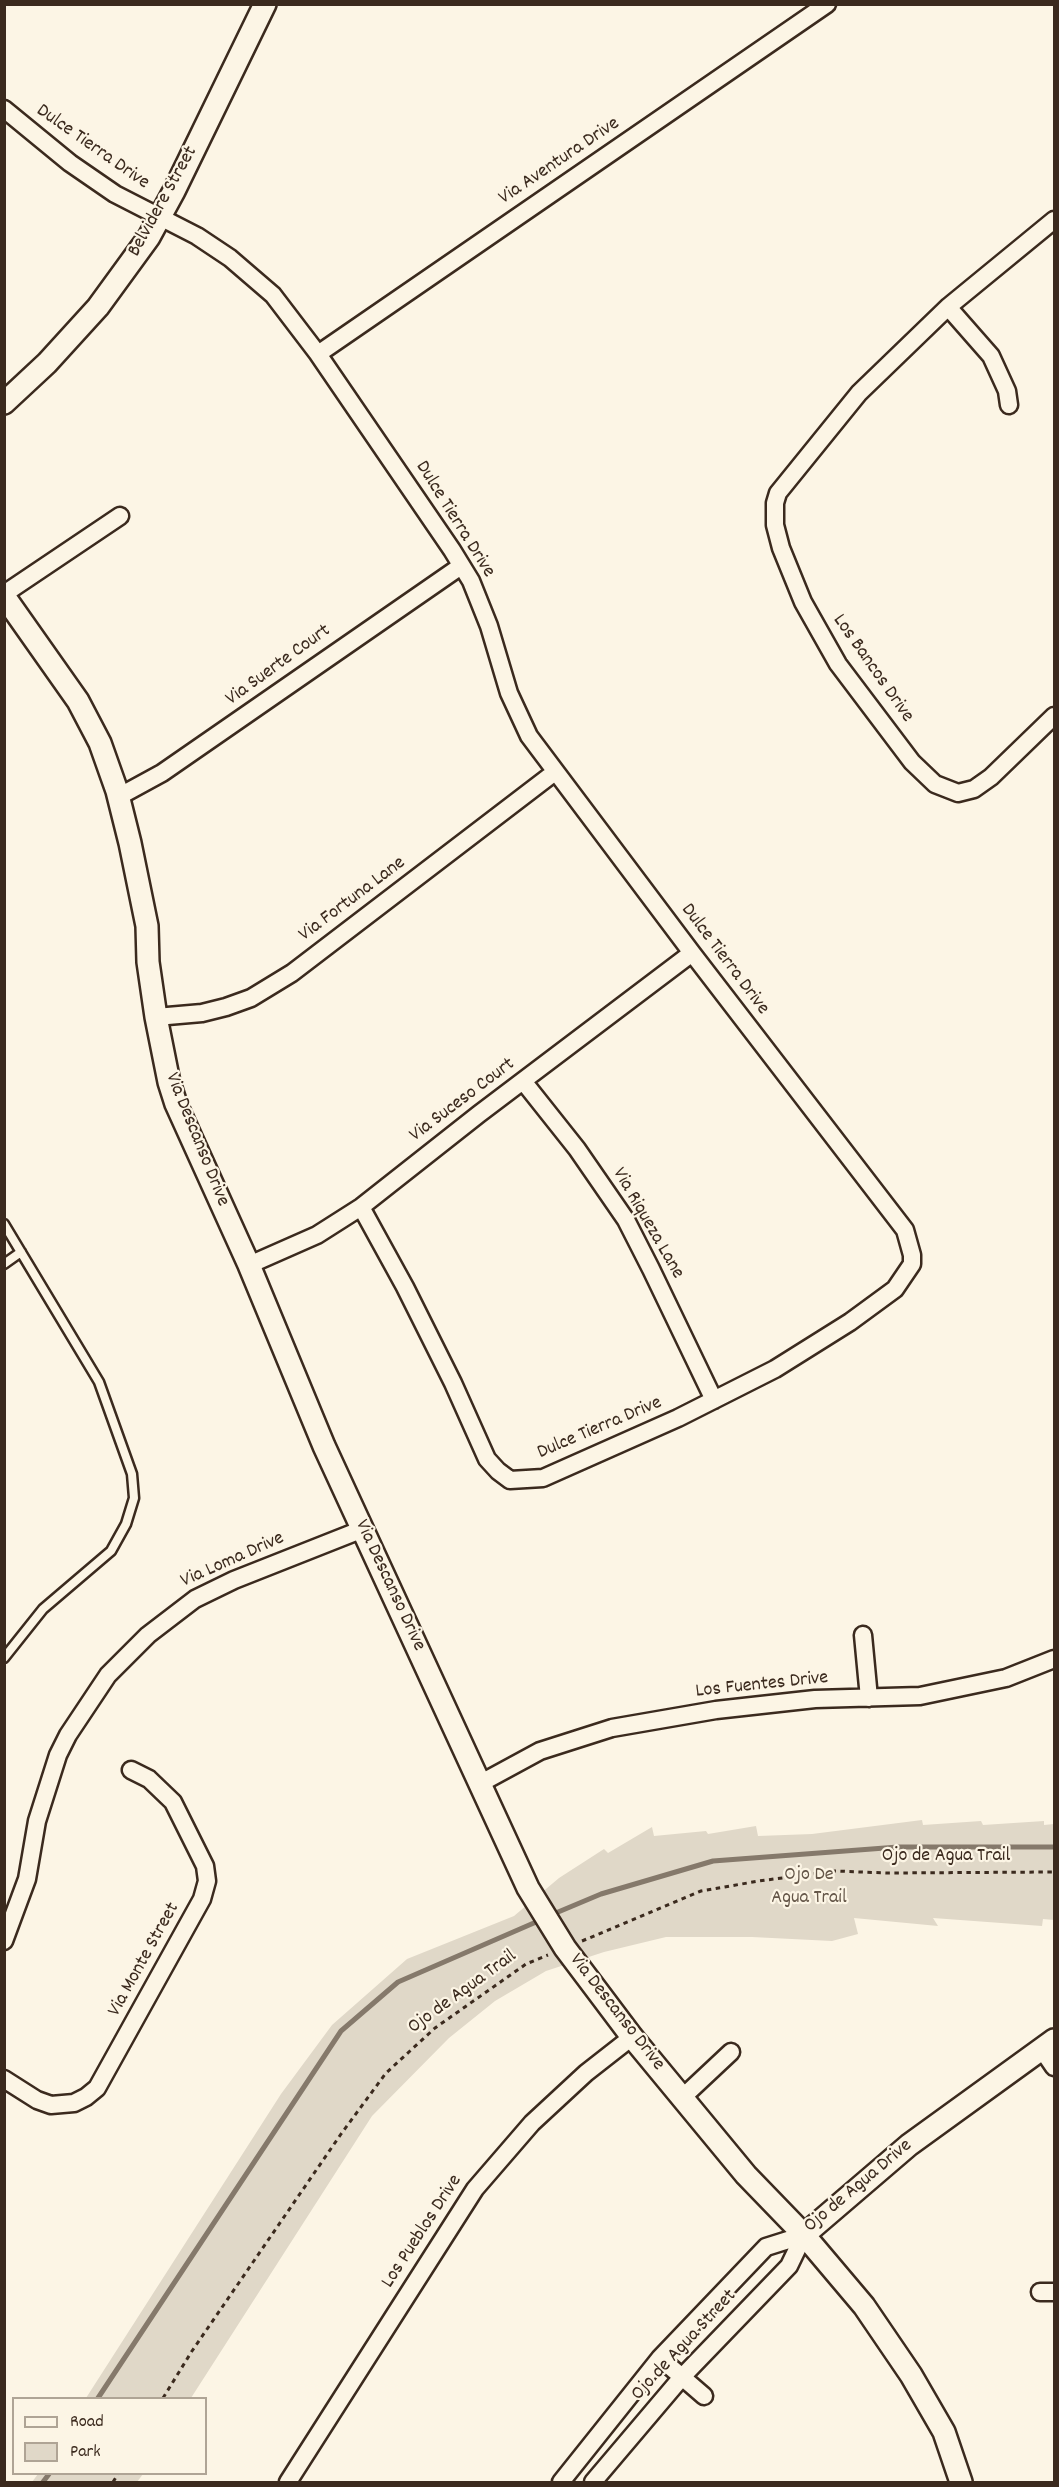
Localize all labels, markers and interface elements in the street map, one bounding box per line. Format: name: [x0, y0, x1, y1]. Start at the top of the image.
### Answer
street label: Dulce Tierra Drive: [31, 100, 153, 196]
street label: Via Aventura Drive: [495, 113, 625, 211]
street label: Belvidere Street: [124, 143, 204, 261]
street label: Dulce Tierra Drive: [409, 457, 499, 583]
street label: Los Bancos Drive: [826, 610, 918, 728]
street label: Via Suerte Court: [222, 620, 336, 712]
street label: Via Fortuna Lane: [295, 852, 411, 948]
street label: Dulce Tierra Drive: [674, 900, 774, 1020]
street label: Via Suceso Court: [406, 1054, 520, 1148]
street label: Via Descanso Drive: [158, 1070, 234, 1210]
street label: Via Riqueza Lane: [606, 1164, 688, 1284]
street label: Dulce Tierra Drive: [534, 1392, 666, 1466]
street label: Via Descanso Drive: [348, 1517, 430, 1655]
street label: Via Loma Drive: [178, 1528, 288, 1594]
street label: Los Fuentes Drive: [694, 1667, 830, 1705]
street label: Ojo de Agua Trail: [882, 1845, 1010, 1869]
park label: Ojo De Agua Trail: [771, 1864, 847, 1911]
street label: Via Monte Street: [104, 1899, 186, 2021]
street label: Ojo de Agua Trail: [404, 1946, 522, 2040]
street label: Via Descanso Drive: [563, 1950, 669, 2076]
street label: Ojo de Agua Drive: [800, 2135, 918, 2239]
street label: Los Pueblos Drive: [377, 2171, 469, 2293]
street label: Ojo de Agua Street: [627, 2285, 743, 2407]
legend: [12, 2397, 207, 2475]
text: Road: [70, 2410, 104, 2435]
text: Park: [70, 2440, 101, 2465]

